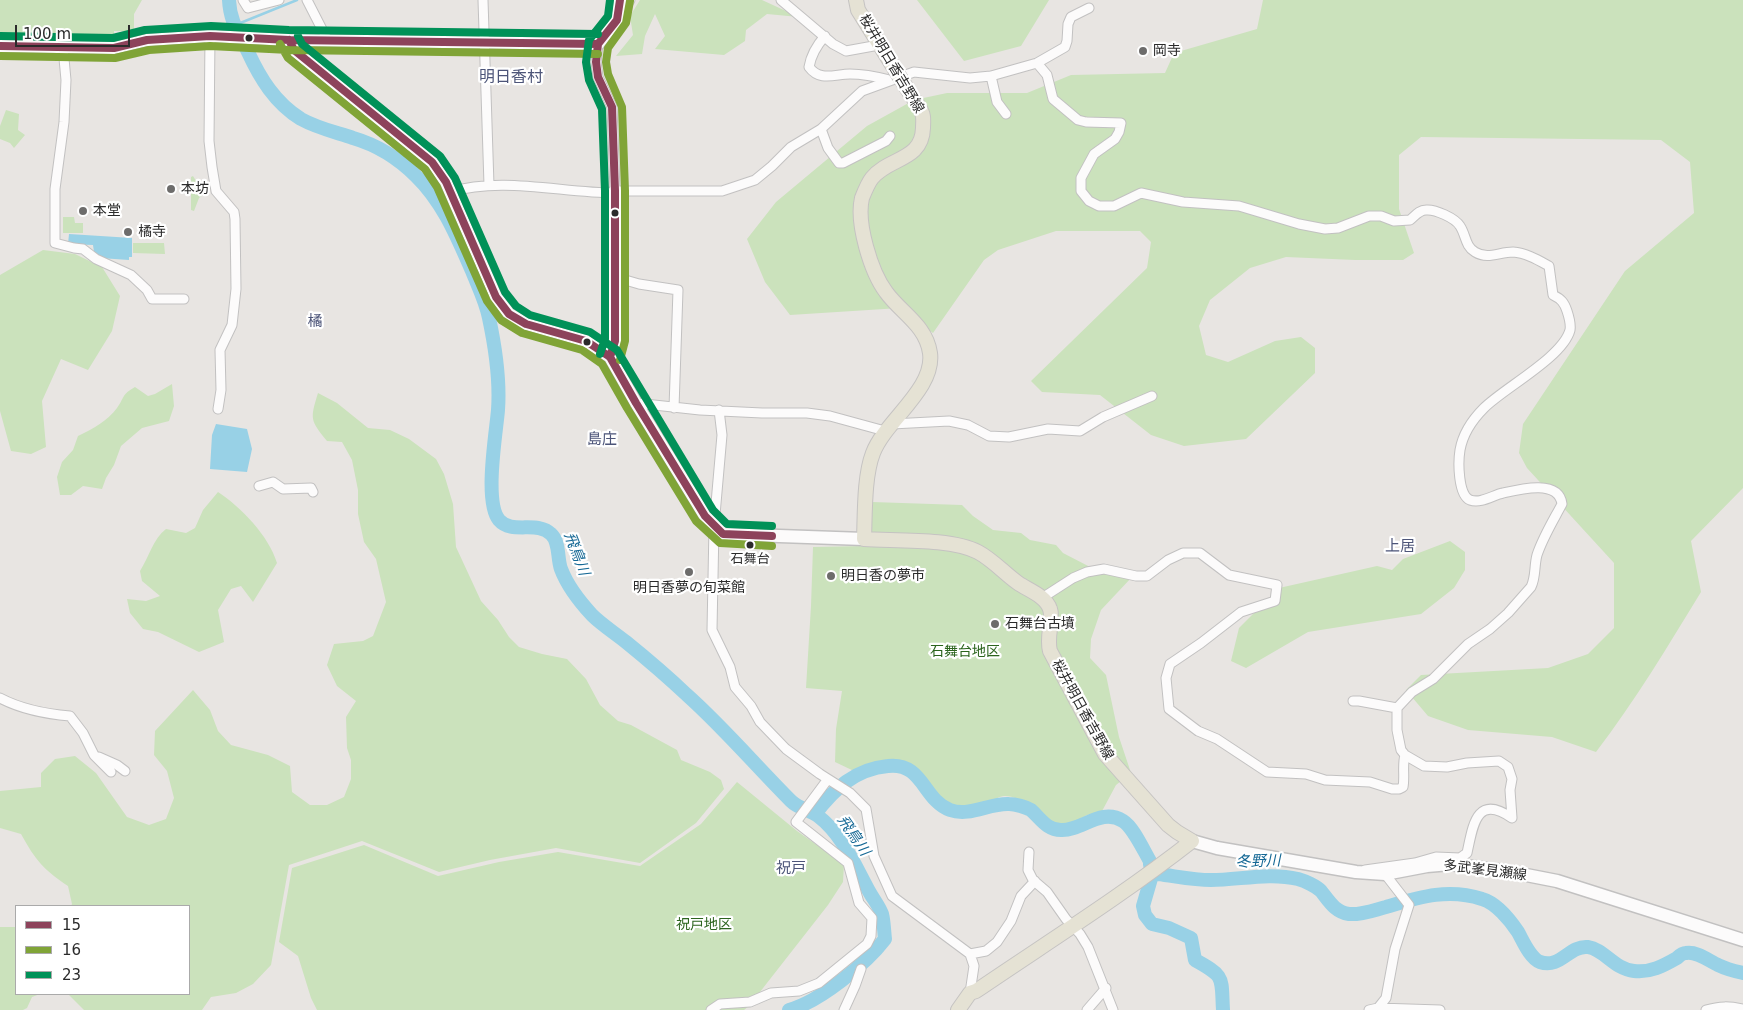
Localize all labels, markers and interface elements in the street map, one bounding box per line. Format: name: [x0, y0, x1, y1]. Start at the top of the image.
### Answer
street label: 桜井明日香吉野線: [855, 12, 927, 116]
scale bar: [18, 15, 132, 47]
text: 100 m: [23, 25, 71, 43]
unlabelled marker: [244, 33, 254, 43]
place label: 岡寺: [1153, 43, 1181, 59]
marker: 岡寺: [1137, 45, 1149, 57]
district label: 明日香村: [479, 68, 543, 88]
place label: 本坊: [181, 181, 209, 197]
marker: 本坊: [165, 183, 177, 195]
place label: 本堂: [93, 203, 121, 219]
marker: 本堂: [77, 205, 89, 217]
unlabelled marker: [610, 208, 620, 218]
place label: 橘寺: [138, 224, 166, 240]
marker: 橘寺: [122, 226, 134, 238]
district label: 橘: [308, 313, 322, 331]
unlabelled marker: [582, 337, 592, 347]
district label: 島庄: [587, 431, 617, 449]
water label: 飛鳥川: [560, 530, 592, 578]
district label: 上居: [1385, 538, 1415, 556]
marker: 石舞台: [745, 540, 755, 550]
place label: 石舞台: [731, 552, 769, 568]
marker: 明日香夢の旬菜館: [683, 566, 695, 578]
place label: 明日香の夢市: [841, 568, 925, 584]
marker: 明日香の夢市: [825, 570, 837, 582]
place label: 明日香夢の旬菜館: [633, 580, 745, 596]
place label: 石舞台古墳: [1005, 616, 1075, 632]
marker: 石舞台古墳: [989, 618, 1001, 630]
park label: 石舞台地区: [930, 644, 1000, 660]
street label: 桜井明日香吉野線: [1048, 657, 1116, 763]
water label: 飛鳥川: [833, 812, 873, 860]
water label: 冬野川: [1235, 852, 1281, 872]
street label: 多武峯見瀬線: [1442, 858, 1528, 884]
district label: 祝戸: [776, 860, 806, 878]
legend: [15, 905, 190, 995]
text: 15: [62, 916, 81, 934]
park label: 祝戸地区: [676, 917, 732, 933]
text: 16: [62, 941, 81, 959]
text: 23: [62, 966, 81, 984]

